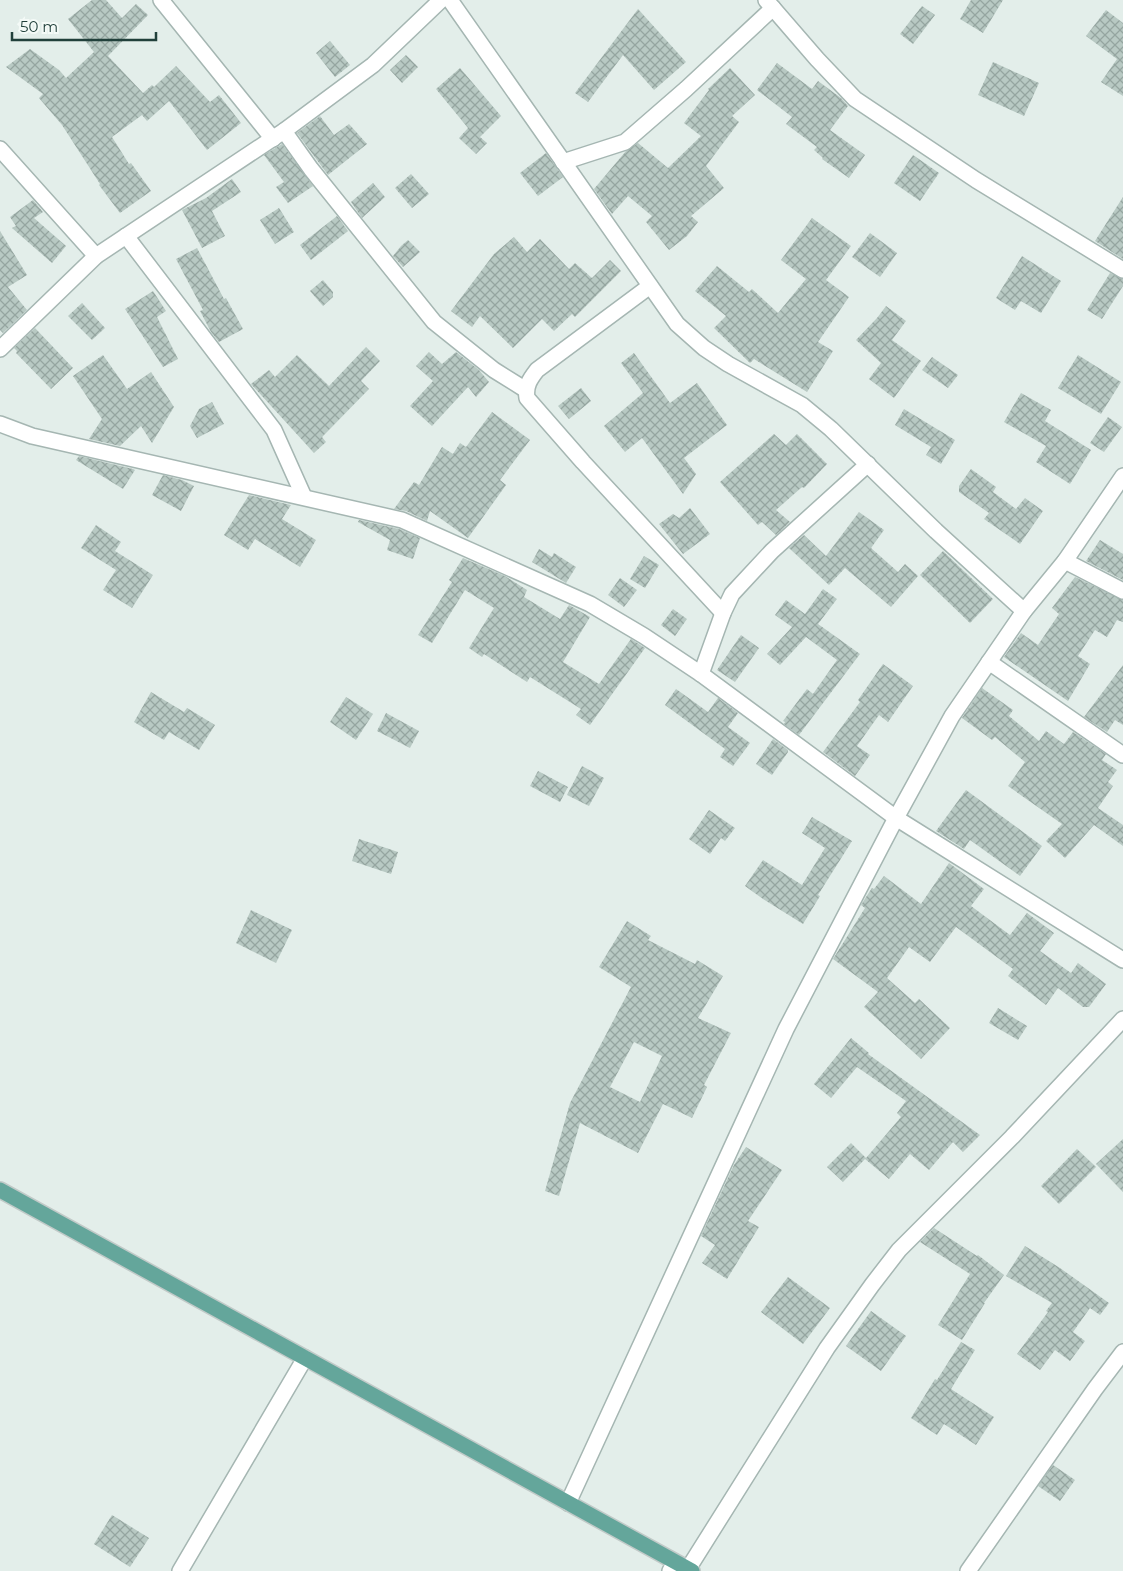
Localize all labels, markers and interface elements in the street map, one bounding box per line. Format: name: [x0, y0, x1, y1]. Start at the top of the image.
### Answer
scale bar: [12, 10, 156, 42]
text: 50 m: [20, 17, 58, 36]

